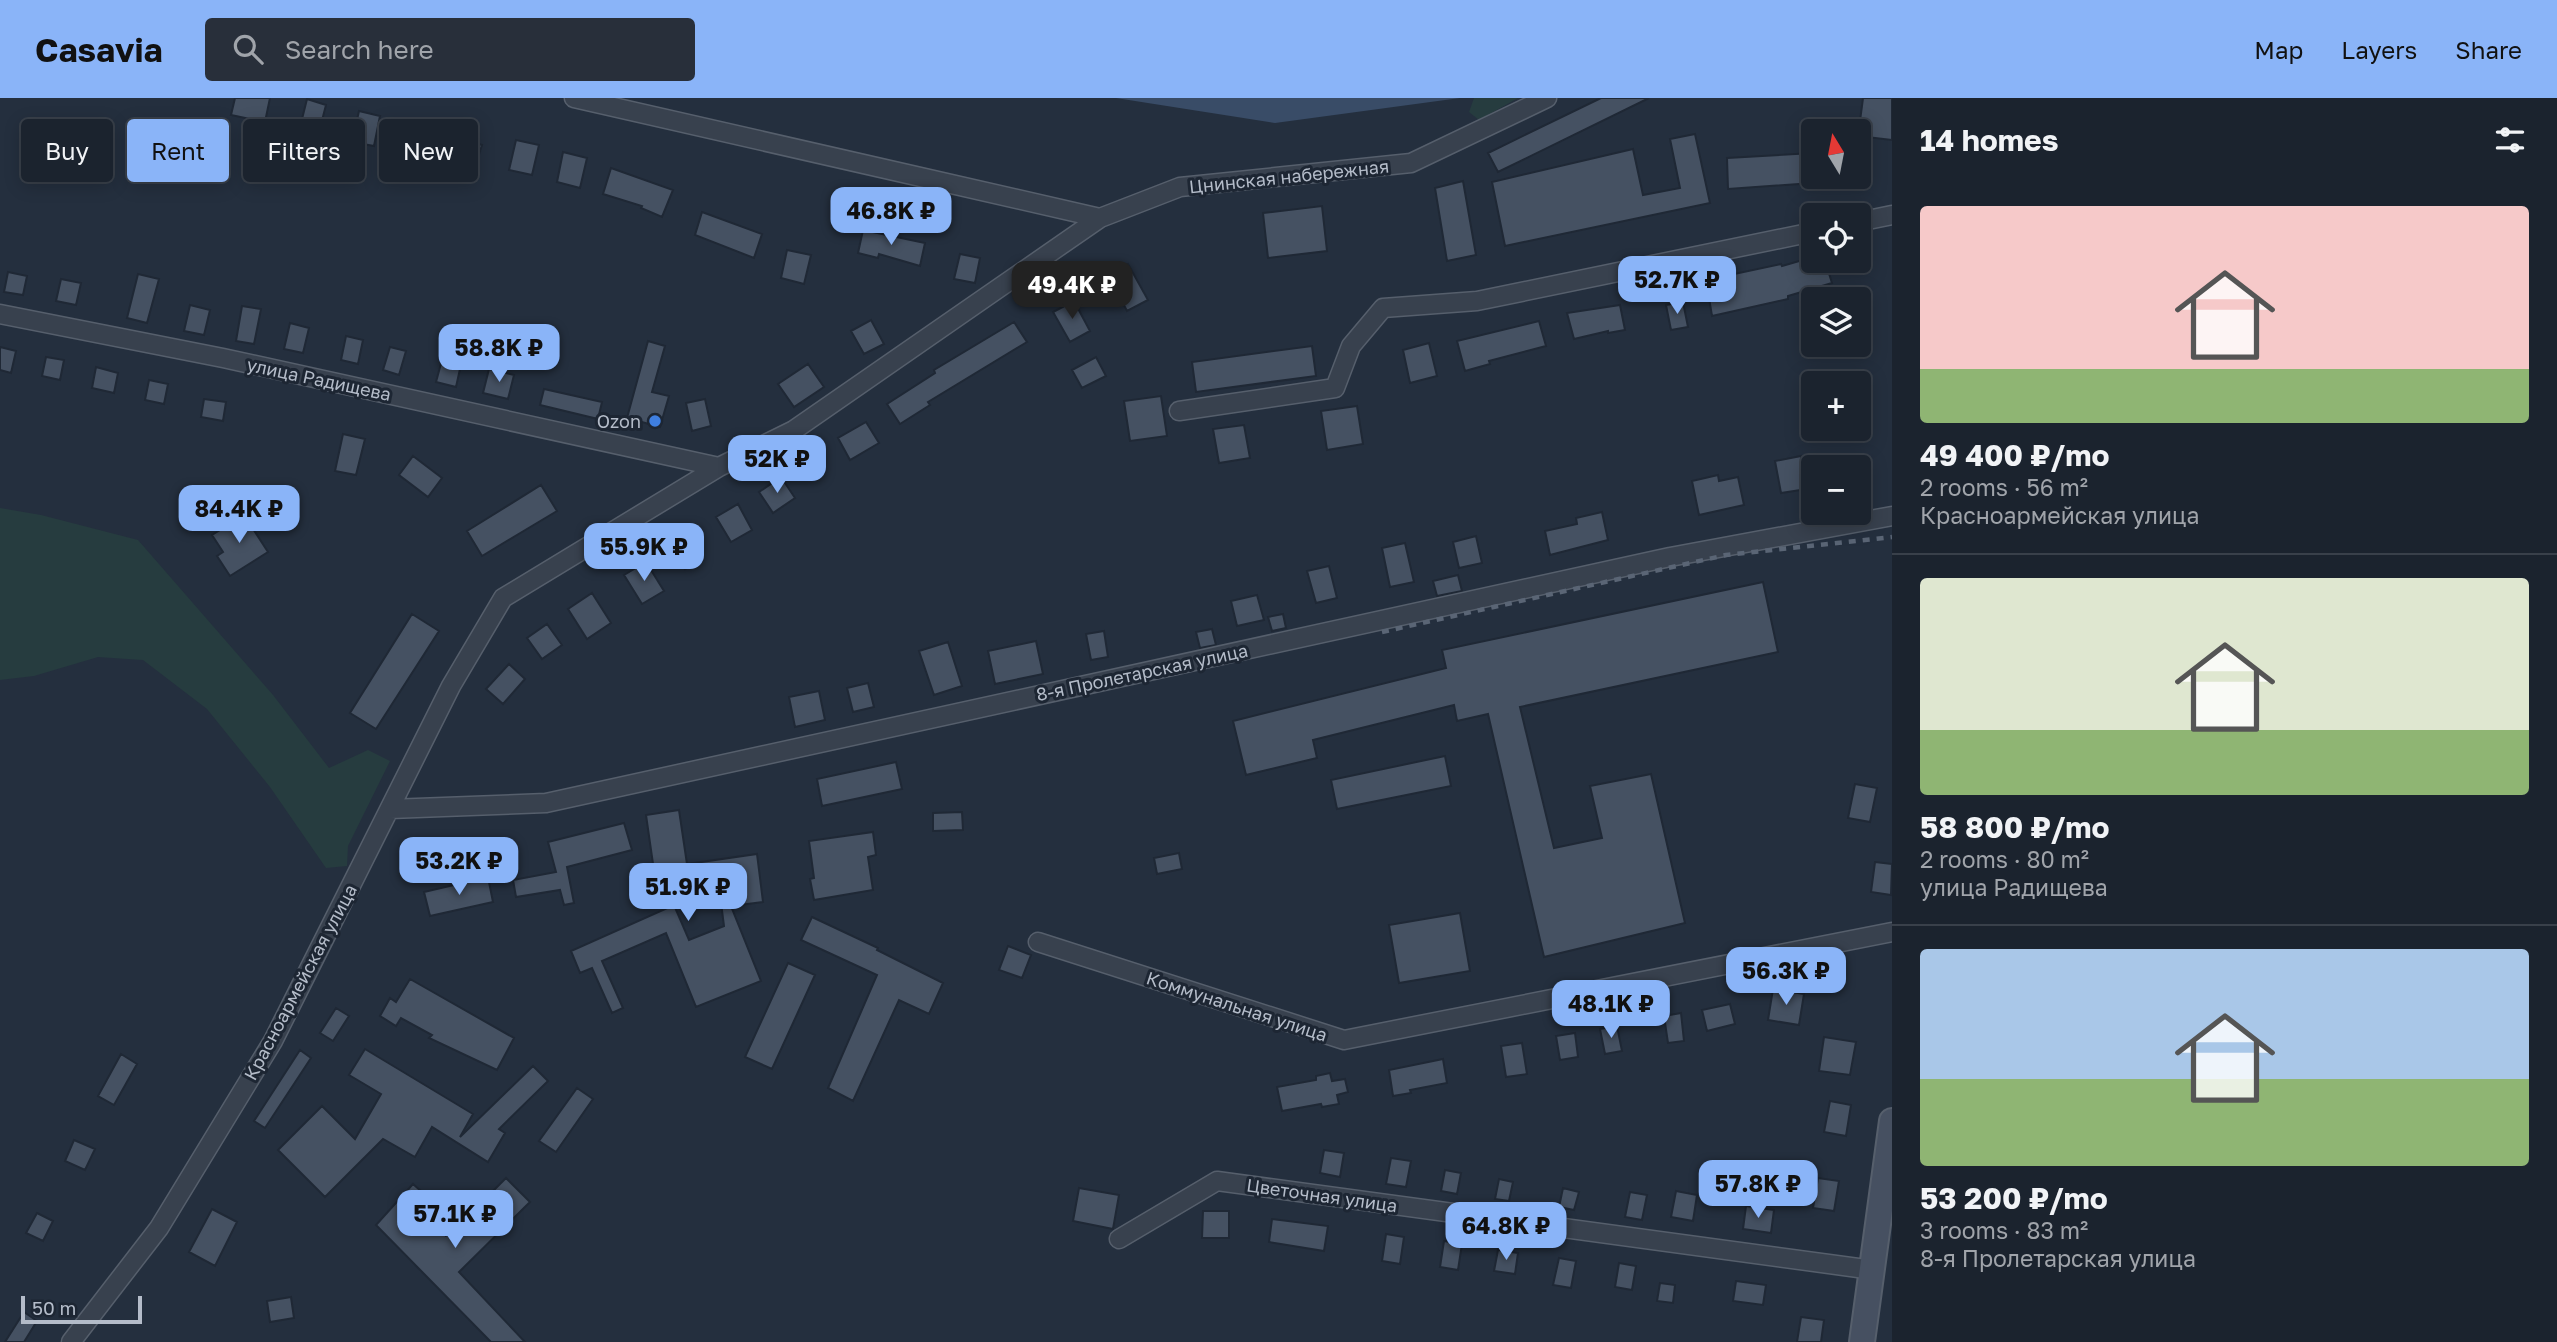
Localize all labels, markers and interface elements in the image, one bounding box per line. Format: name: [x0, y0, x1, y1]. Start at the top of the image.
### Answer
search box: [205, 18, 695, 81]
text: Casavia: [35, 30, 163, 69]
icon: search: [229, 30, 267, 68]
text: Search here: [285, 34, 434, 65]
text: Map: [2254, 35, 2303, 64]
text: Layers: [2341, 35, 2417, 64]
text: Share: [2455, 35, 2522, 64]
chip: Buy: [21, 119, 113, 182]
chip: Rent: [127, 119, 229, 182]
chip: Filters: [243, 119, 365, 182]
chip: New: [379, 119, 478, 182]
north arrow: [1801, 119, 1871, 189]
map controls: [1801, 119, 1871, 525]
icon: filters: [2491, 121, 2529, 159]
text: 14 homes: [1920, 122, 2059, 158]
street label: Цнинская набережная: [1188, 155, 1390, 197]
pin: 46.8K ₽: [826, 188, 956, 247]
text: 46.8K ₽: [846, 196, 936, 224]
button: locate: [1801, 203, 1871, 273]
icon: home: [2162, 252, 2288, 378]
pin: 52.7K ₽: [1612, 256, 1742, 316]
pin: 49.4K ₽: [1007, 262, 1137, 321]
text: 52.7K ₽: [1634, 265, 1720, 293]
text: 49.4K ₽: [1028, 270, 1116, 298]
button: layers: [1801, 287, 1871, 357]
pin: 58.8K ₽: [434, 324, 564, 384]
text: 58.8K ₽: [455, 333, 543, 361]
street label: улица Радищева: [245, 353, 393, 405]
button: +: [1801, 371, 1871, 441]
place label: Ozon: [597, 410, 641, 432]
marker: Ozon: [647, 413, 663, 429]
pin: 52K ₽: [728, 436, 826, 495]
text: 49 400 ₽/mo: [1920, 437, 2109, 473]
text: 52K ₽: [744, 444, 810, 472]
button: −: [1801, 455, 1871, 525]
text: 2 rooms · 56 m²: [1920, 473, 2088, 501]
pin: 84.4K ₽: [174, 486, 304, 545]
text: 84.4K ₽: [195, 494, 283, 522]
text: Красноармейская улица: [1920, 501, 2199, 529]
pin: 55.9K ₽: [579, 524, 709, 583]
text: 55.9K ₽: [600, 532, 688, 560]
icon: home: [2162, 624, 2288, 750]
street label: 8-я Пролетарская улица: [1034, 639, 1250, 705]
text: 58 800 ₽/mo: [1920, 809, 2110, 845]
pin: 53.2K ₽: [394, 838, 524, 897]
text: 2 rooms · 80 m²: [1920, 845, 2089, 873]
text: 53.2K ₽: [415, 846, 503, 874]
pin: 51.9K ₽: [623, 864, 753, 923]
text: 51.9K ₽: [645, 872, 731, 900]
text: улица Радищева: [1920, 873, 2108, 901]
street label: Красноармейская улица: [239, 880, 361, 1084]
pin: 56.3K ₽: [1721, 948, 1851, 1007]
text: 56.3K ₽: [1742, 956, 1830, 984]
street label: Коммунальная улица: [1144, 966, 1330, 1046]
pin: 48.1K ₽: [1546, 981, 1676, 1040]
text: 48.1K ₽: [1568, 989, 1654, 1017]
icon: home: [2162, 995, 2288, 1121]
pin: 57.8K ₽: [1693, 1160, 1823, 1220]
text: 57.8K ₽: [1715, 1169, 1801, 1197]
street label: Цветочная улица: [1245, 1174, 1399, 1216]
text: 53 200 ₽/mo: [1920, 1180, 2108, 1216]
pin: 57.1K ₽: [390, 1190, 520, 1250]
text: 57.1K ₽: [413, 1199, 497, 1227]
pin: 64.8K ₽: [1441, 1202, 1571, 1262]
text: 64.8K ₽: [1461, 1211, 1551, 1239]
text: 3 rooms · 83 m²: [1920, 1216, 2088, 1244]
text: 8-я Пролетарская улица: [1920, 1244, 2196, 1272]
scale bar: [21, 1293, 142, 1325]
text: 50 m: [32, 1296, 76, 1319]

